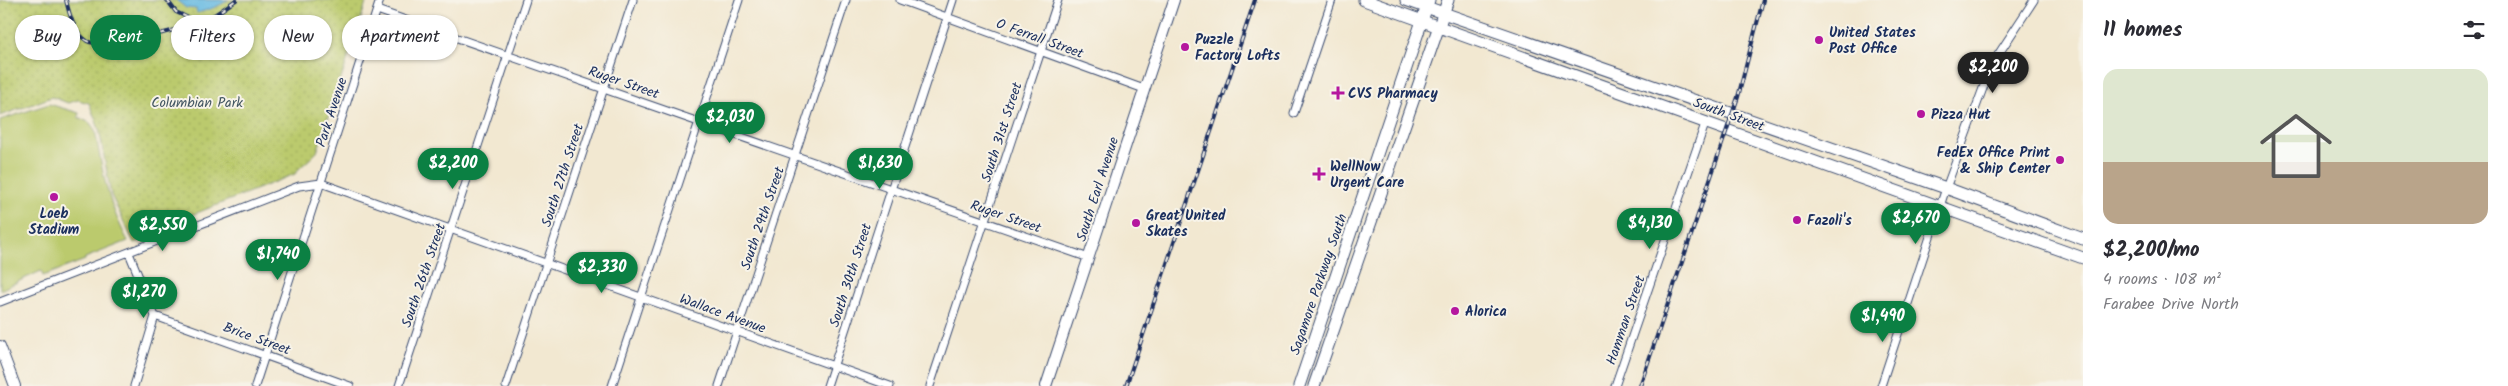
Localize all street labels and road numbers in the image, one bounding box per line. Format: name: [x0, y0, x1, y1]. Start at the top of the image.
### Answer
street label: O Ferrall Street: [993, 13, 1087, 65]
street label: Ruger Street: [585, 61, 663, 106]
street label: Park Avenue: [310, 74, 354, 150]
street label: South 31st Street: [975, 79, 1029, 185]
street label: South Street: [1690, 92, 1768, 138]
street label: South 27th Street: [536, 120, 590, 230]
street label: South Earl Avenue: [1071, 134, 1125, 244]
street label: South 29th Street: [735, 163, 791, 273]
street label: Ruger Street: [967, 195, 1045, 240]
street label: Sagamore Parkway South: [1284, 211, 1353, 358]
street label: South 26th Street: [396, 220, 452, 330]
street label: South 30th Street: [824, 220, 878, 330]
street label: Hamman Street: [1600, 272, 1652, 368]
street label: Wallace Avenue: [676, 288, 769, 340]
street label: Brice Street: [220, 317, 294, 362]

